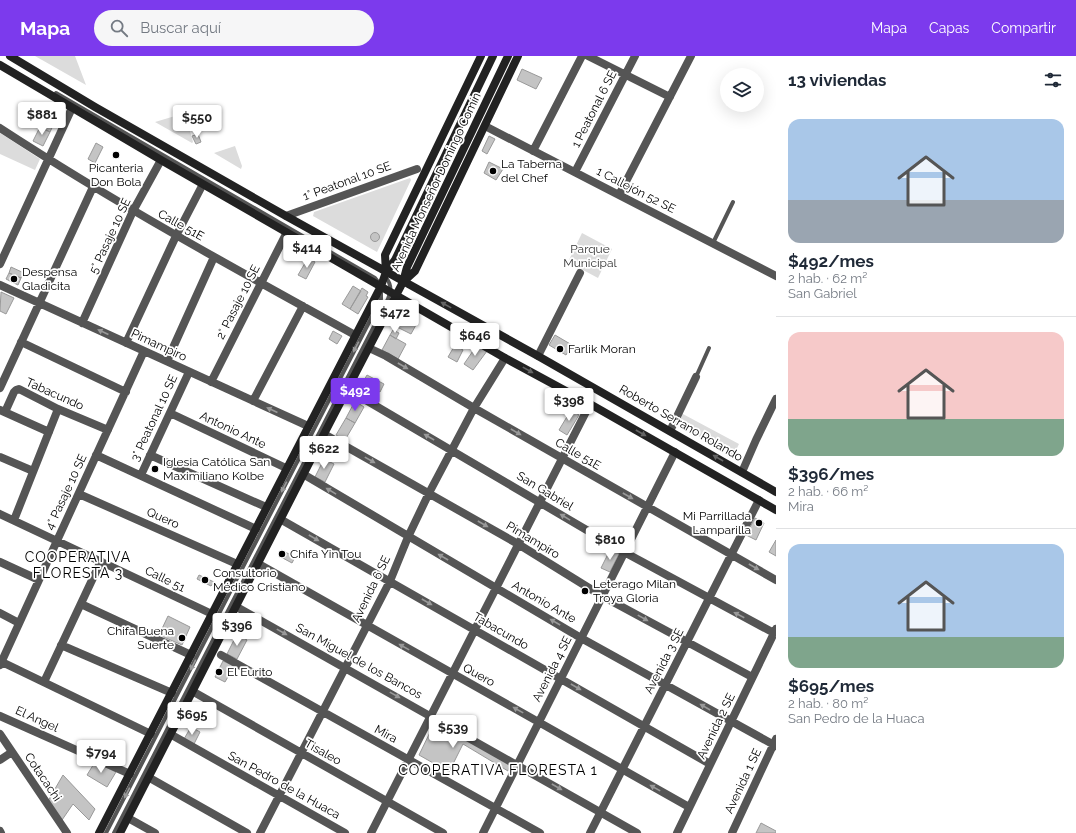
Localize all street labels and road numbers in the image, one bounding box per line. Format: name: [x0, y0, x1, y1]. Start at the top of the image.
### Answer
street label: 1 Peatonal 6 SE: [569, 68, 619, 150]
street label: Avenida Monseñor Domingo Comín: [388, 90, 484, 274]
street label: 1° Peatonal 10 SE: [301, 159, 393, 203]
street label: 1 Callejón 52 SE: [594, 164, 678, 216]
street label: 5° Pasaje 10 SE: [86, 196, 134, 276]
street label: Calle 51E: [156, 207, 206, 243]
street label: 2° Pasaje 10 SE: [213, 262, 263, 342]
street label: Pimampiro: [129, 326, 189, 364]
street label: 3° Peatonal 10 SE: [128, 372, 180, 464]
street label: Tabacundo: [24, 375, 86, 413]
street label: Roberto Serrano Rolando: [617, 382, 745, 464]
street label: Antonio Ante: [198, 409, 268, 451]
street label: Calle 51E: [553, 435, 603, 473]
street label: 4° Pasaje 10 SE: [42, 452, 90, 532]
street label: San Gabriel: [514, 469, 576, 514]
street label: Quero: [144, 505, 182, 531]
street label: Pimampiro: [504, 519, 562, 561]
street label: Avenida 6 SE: [349, 553, 393, 625]
street label: Calle 51: [143, 563, 187, 595]
street label: Antonio Ante: [510, 578, 578, 626]
street label: Tabacundo: [471, 609, 531, 653]
street label: San Miguel de los Bancos: [293, 620, 425, 702]
street label: Avenida 3 SE: [641, 626, 687, 696]
street label: Avenida 4 SE: [529, 634, 575, 704]
street label: Quero: [461, 661, 497, 689]
street label: Avenida 2 SE: [694, 691, 738, 761]
street label: El Angel: [13, 703, 61, 735]
street label: Mira: [372, 722, 400, 746]
street label: Tisaleo: [302, 736, 344, 768]
street label: Avenida 1 SE: [722, 746, 764, 816]
street label: San Pedro de la Huaca: [225, 748, 343, 822]
street label: Cotacachi: [22, 750, 64, 804]

